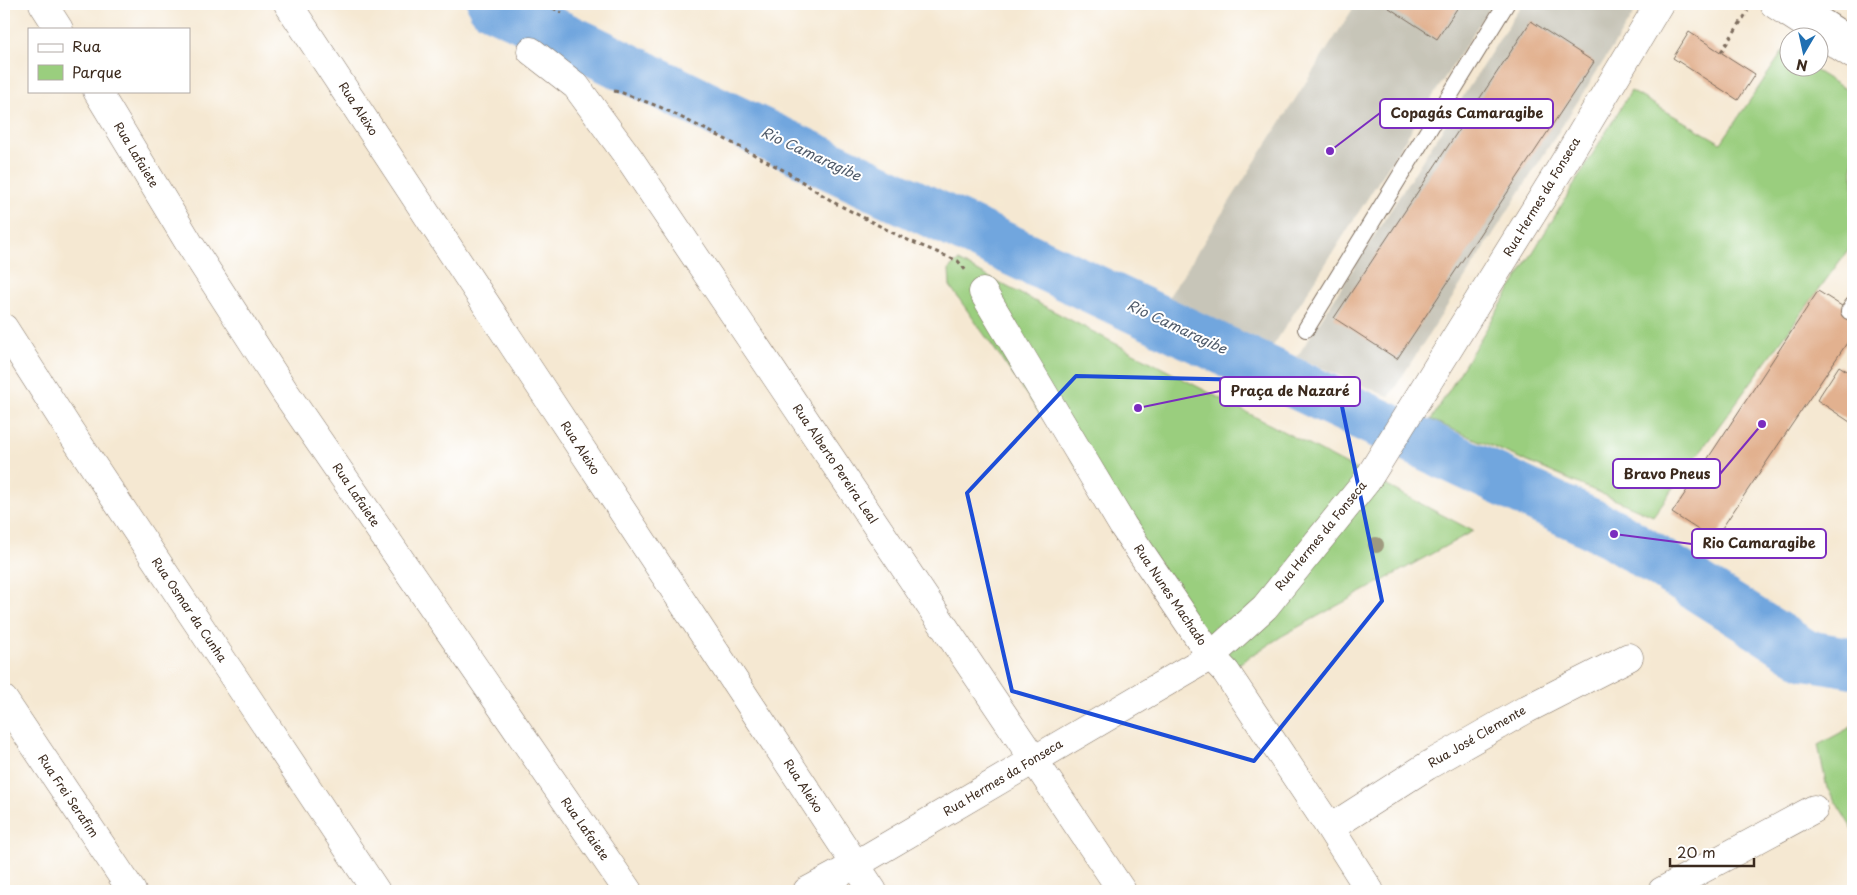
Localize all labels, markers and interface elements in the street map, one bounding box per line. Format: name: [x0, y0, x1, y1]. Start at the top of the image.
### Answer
legend: [28, 28, 190, 92]
north arrow: [1780, 28, 1830, 78]
text: Rua: [72, 34, 101, 57]
text: N: [1795, 54, 1809, 77]
text: Parque: [72, 60, 122, 83]
street label: Rua Aleixo: [335, 78, 383, 139]
callout: Copagás Camaragibe: [1380, 99, 1553, 128]
text: Copagás Camaragibe: [1391, 102, 1544, 123]
street label: Rua Lafaiete: [110, 118, 164, 191]
water label: Rio Camaragibe: [758, 121, 866, 186]
street label: Rua Hermes da Fonseca: [1498, 133, 1584, 260]
water label: Rio Camaragibe: [1124, 294, 1232, 359]
callout: Praça de Nazaré: [1220, 377, 1360, 406]
text: Praça de Nazaré: [1231, 380, 1350, 401]
street label: Rua Alberto Pereira Leal: [789, 400, 883, 527]
street label: Rua Aleixo: [557, 417, 605, 478]
street label: Rua Lafaiete: [329, 459, 385, 530]
callout: Bravo Pneus: [1613, 459, 1720, 488]
text: Bravo Pneus: [1624, 463, 1711, 484]
street label: Rua Hermes da Fonseca: [1270, 476, 1371, 594]
callout: Rio Camaragibe: [1692, 529, 1826, 558]
text: Rio Camaragibe: [1702, 532, 1816, 553]
street label: Rua Nunes Machado: [1130, 540, 1212, 649]
street label: Rua Osmar da Cunha: [148, 553, 232, 666]
street label: Rua José Clemente: [1424, 701, 1529, 772]
street label: Rua Hermes da Fonseca: [939, 734, 1066, 820]
street label: Rua Frei Serafim: [34, 750, 103, 841]
street label: Rua Aleixo: [780, 755, 828, 816]
street label: Rua Lafaiete: [557, 793, 615, 864]
scale bar: [1670, 835, 1753, 867]
text: 20 m: [1677, 840, 1716, 863]

